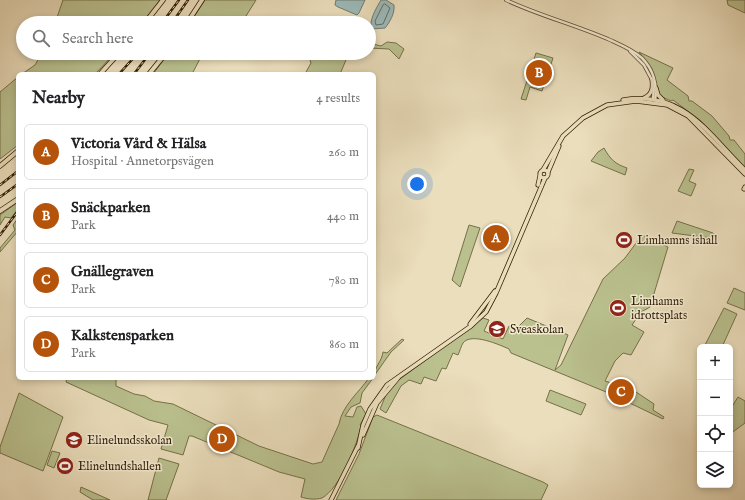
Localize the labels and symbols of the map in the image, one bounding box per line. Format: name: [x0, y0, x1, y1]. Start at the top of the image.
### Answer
pin: B: [526, 58, 552, 88]
your location: [407, 174, 427, 194]
pin: A: [483, 223, 509, 253]
sports icon: Limhamns ishall: [614, 230, 634, 250]
place label: Limhamns ishall: [637, 233, 718, 248]
place label: Limhamns idrottsplats: [631, 294, 687, 324]
sports icon: Limhamns idrottsplats: [608, 298, 628, 318]
school or university icon: Sveaskolan: [487, 319, 507, 339]
place label: Sveaskolan: [510, 322, 564, 337]
pin: C: [608, 377, 634, 407]
pin: D: [209, 424, 235, 454]
school or university icon: Elinelundsskolan: [64, 430, 84, 450]
place label: Elinelundsskolan: [87, 433, 173, 448]
sports icon: Elinelundshallen: [55, 456, 75, 476]
place label: Elinelundshallen: [78, 459, 162, 474]

